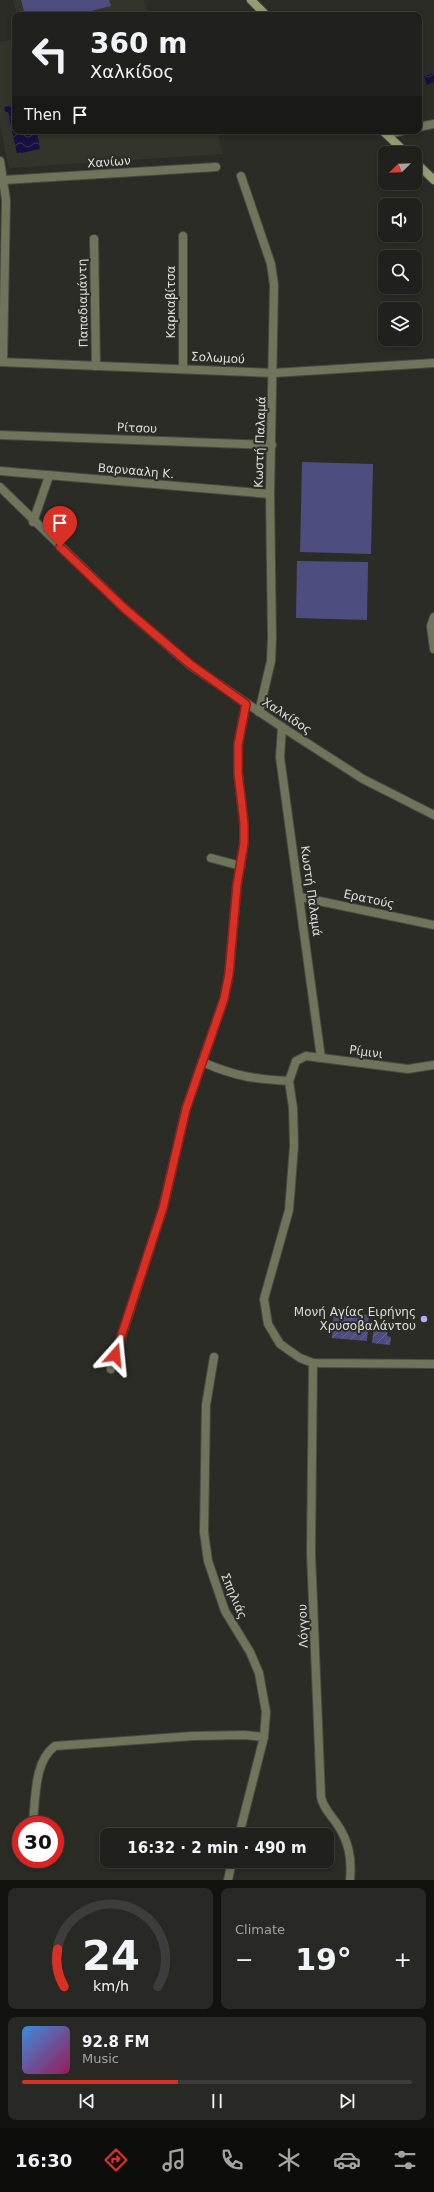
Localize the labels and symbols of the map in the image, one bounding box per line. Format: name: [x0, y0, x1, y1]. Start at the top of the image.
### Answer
north arrow: [378, 146, 422, 190]
street label: Χανίων: [87, 153, 132, 171]
street label: Παπαδιαμάντη: [75, 259, 91, 347]
street label: Καρκαβίτσα: [164, 265, 178, 338]
street label: Σολωμού: [191, 350, 245, 366]
street label: Κωστή Παλαμά: [251, 396, 269, 488]
street label: Ρίτσου: [117, 420, 157, 436]
street label: Βαρνααλη Κ.: [97, 461, 175, 481]
pin: [43, 506, 77, 547]
street label: Χαλκίδος: [260, 695, 314, 737]
street label: Κωστή Παλαμά: [298, 845, 324, 937]
street label: Ερατούς: [342, 887, 396, 911]
street label: Ρίμινι: [348, 1043, 384, 1061]
place label: Μονή Αγίας Ειρήνης Χρυσοβαλάντου: [294, 1305, 416, 1333]
marker: Μονή Αγίας Ειρήνης Χρυσοβαλάντου: [419, 1314, 429, 1324]
position arrow: [94, 1334, 136, 1376]
street label: Σπηλιάς: [218, 1571, 250, 1621]
street label: Λόγγου: [295, 1604, 311, 1648]
speed limit sign: 30: [12, 1816, 64, 1868]

